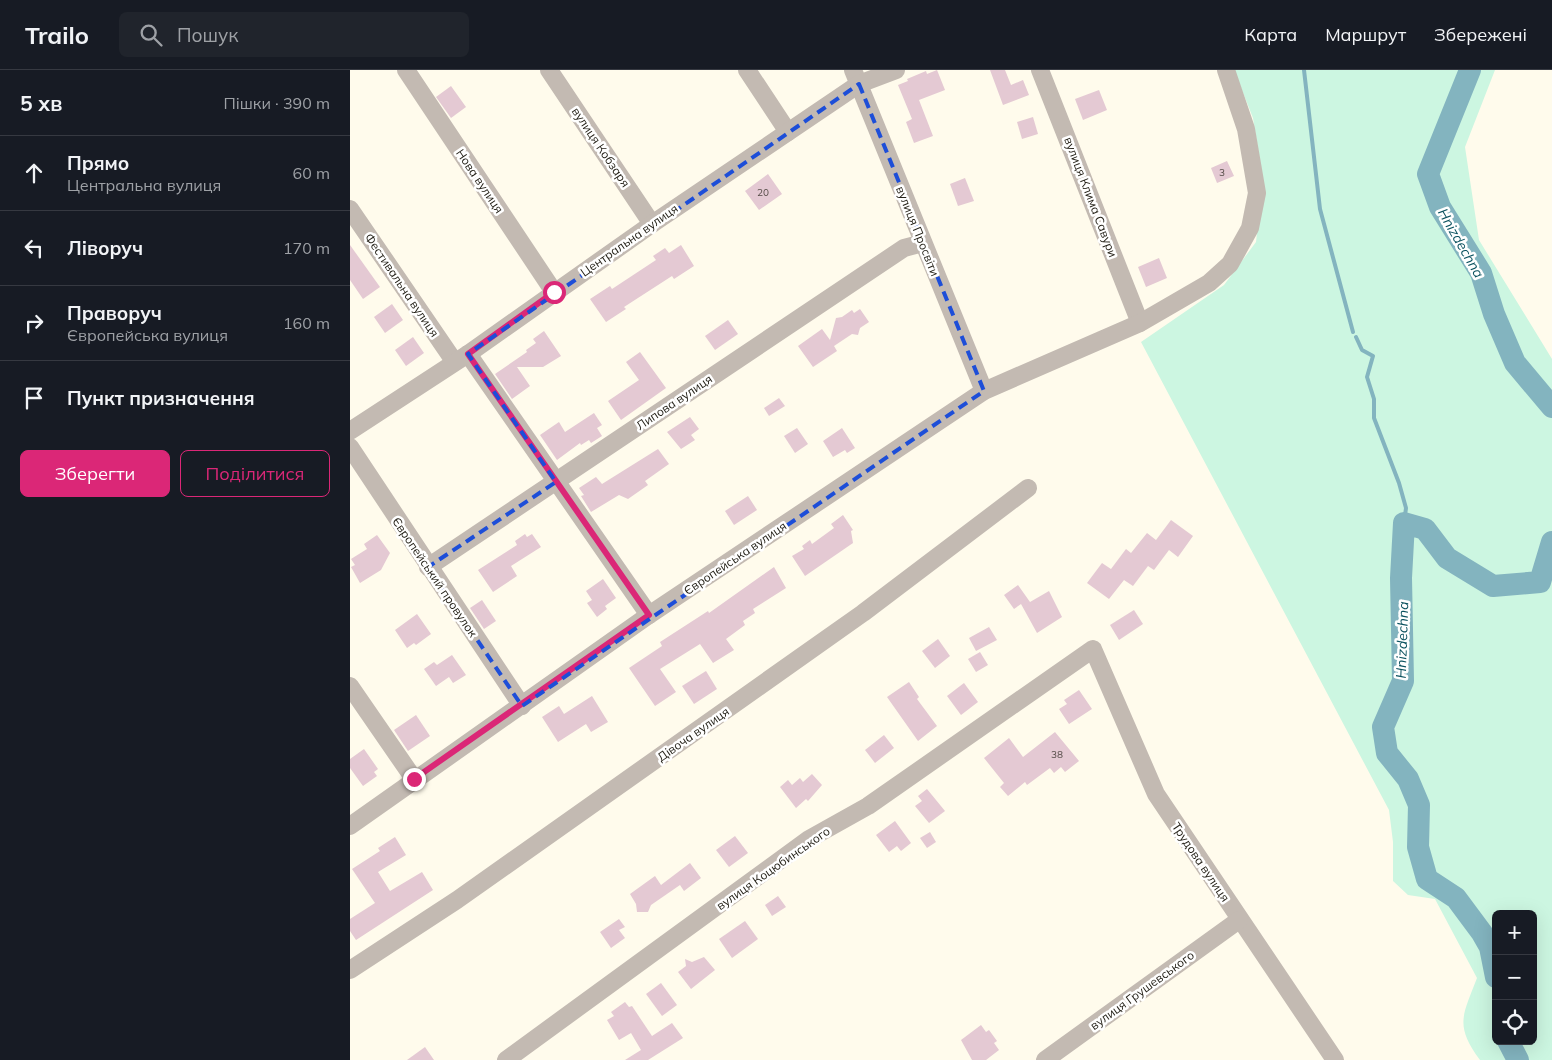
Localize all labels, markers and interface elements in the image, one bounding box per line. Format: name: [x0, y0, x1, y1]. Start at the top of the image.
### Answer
search box: [119, 12, 469, 57]
text: Trailo: [25, 20, 89, 50]
icon: search: [137, 21, 165, 49]
text: Пошук: [177, 23, 239, 47]
text: Карта: [1244, 23, 1297, 46]
text: Маршрут: [1325, 23, 1406, 46]
text: Збережені: [1434, 23, 1527, 46]
text: 5 хв: [20, 90, 62, 116]
text: Пішки · 390 m: [224, 93, 330, 113]
street label: вулиця Кобзаря: [569, 104, 633, 190]
street label: вулиця Клима Савури: [1061, 135, 1121, 259]
street label: Нова вулиця: [453, 146, 507, 216]
text: Прямо: [67, 151, 129, 175]
icon: ahead: [20, 159, 48, 187]
text: 60 m: [293, 163, 330, 183]
house number: 3: [1219, 166, 1225, 179]
text: Центральна вулиця: [67, 175, 221, 195]
street label: вулиця Просвіти: [893, 184, 943, 278]
house number: 20: [757, 186, 769, 199]
street label: Центральна вулиця: [577, 201, 681, 279]
water label: Hnizdechna: [1434, 205, 1488, 281]
street label: Фестивальна вулиця: [362, 230, 442, 340]
icon: left: [20, 234, 48, 262]
text: Ліворуч: [67, 236, 143, 260]
text: 170 m: [283, 238, 330, 258]
route start: [543, 281, 566, 304]
text: Праворуч: [67, 301, 162, 325]
icon: right: [20, 309, 48, 337]
text: 160 m: [283, 313, 330, 333]
text: Європейська вулиця: [67, 325, 228, 345]
street label: Липова вулиця: [633, 371, 715, 433]
icon: arrive: [20, 384, 48, 412]
text: Пункт призначення: [67, 386, 255, 410]
button: Зберегти: [20, 450, 170, 497]
button: Поділитися: [180, 450, 330, 497]
street label: Європейський провулок: [389, 514, 481, 640]
street label: Європейська вулиця: [681, 518, 789, 598]
water label: Hnizdechna: [1392, 601, 1412, 679]
street label: Дівоча вулиця: [654, 704, 732, 764]
house number: 38: [1051, 748, 1063, 761]
route end: [403, 768, 426, 791]
street label: Трудова вулиця: [1169, 820, 1233, 904]
street label: вулиця Коцюбинського: [713, 823, 833, 913]
map controls: [1492, 910, 1537, 1045]
button: +: [1492, 910, 1537, 955]
street label: вулиця Грушевського: [1087, 947, 1197, 1033]
button: −: [1492, 955, 1537, 1000]
button: locate: [1492, 1000, 1537, 1045]

